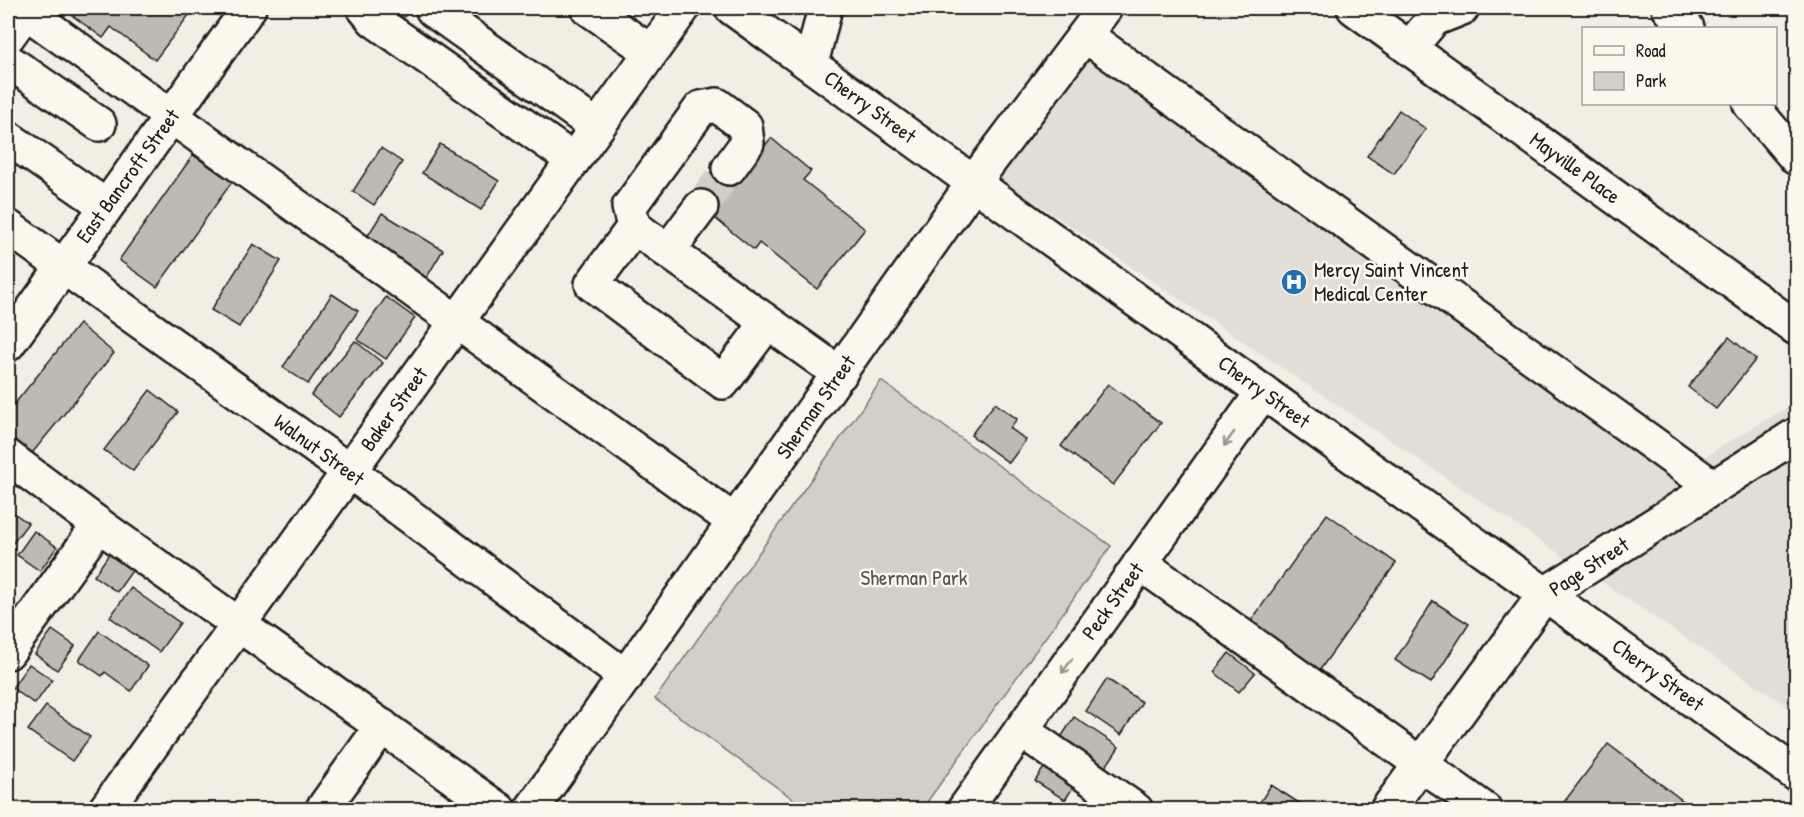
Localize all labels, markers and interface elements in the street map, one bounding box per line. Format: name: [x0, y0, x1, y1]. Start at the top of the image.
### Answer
legend: [1582, 27, 1777, 105]
text: Road: [1636, 38, 1666, 63]
street label: Cherry Street: [818, 63, 923, 150]
text: Park: [1636, 68, 1667, 93]
street label: East Bancroft Street: [69, 102, 187, 249]
street label: Mayville Place: [1524, 125, 1626, 210]
place label: Mercy Saint Vincent Medical Center: [1314, 255, 1469, 308]
hospital icon: Mercy Saint Vincent Medical Center: [1279, 267, 1309, 297]
street label: Sherman Street: [769, 348, 863, 464]
street label: Cherry Street: [1212, 348, 1317, 435]
street label: Baker Street: [353, 360, 435, 457]
street label: Walnut Street: [268, 407, 371, 493]
one-way arrow: [1223, 431, 1235, 447]
street label: Page Street: [1543, 530, 1635, 603]
street label: Peck Street: [1075, 556, 1151, 645]
park label: Sherman Park: [861, 563, 968, 592]
street label: Cherry Street: [1606, 631, 1711, 718]
one-way arrow: [1061, 657, 1073, 674]

